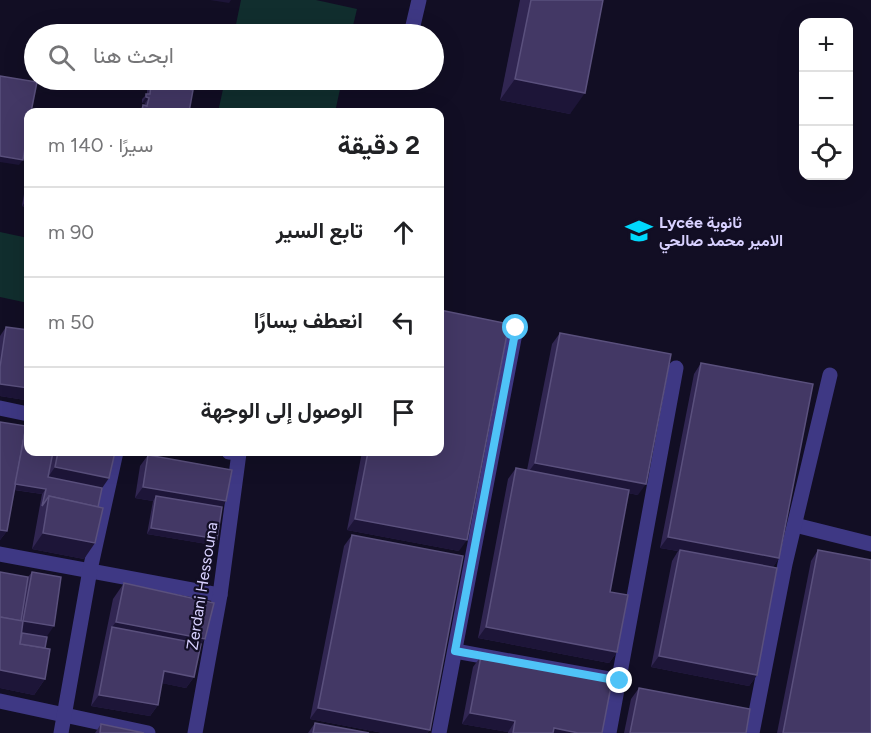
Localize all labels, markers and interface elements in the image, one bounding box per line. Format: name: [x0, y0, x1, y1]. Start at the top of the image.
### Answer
map controls: [799, 18, 853, 180]
button: +: [799, 18, 853, 72]
search box: [24, 24, 444, 90]
icon: search: [45, 41, 78, 74]
text: ابحث هنا: [93, 42, 174, 69]
button: −: [799, 72, 853, 126]
button: locate: [799, 126, 853, 180]
text: 2 دقيقة: [337, 129, 420, 161]
text: سيرًا · 140 m: [48, 133, 153, 157]
place label: Lycée ثانوية الامير محمد صالحي: [659, 213, 783, 254]
icon: ahead: [387, 216, 420, 249]
school or university icon: Lycée ثانوية الامير محمد صالحي: [624, 216, 654, 246]
text: تابع السير: [276, 217, 363, 244]
text: 90 m: [48, 220, 94, 244]
icon: left: [387, 306, 420, 339]
text: انعطف يسارًا: [254, 307, 363, 334]
text: 50 m: [48, 310, 94, 334]
route start: [502, 314, 528, 340]
icon: arrive: [387, 396, 420, 429]
text: الوصول إلى الوجهة: [200, 397, 363, 424]
street label: Zerdani Hessouna: [182, 521, 222, 651]
route end: [606, 667, 632, 693]

